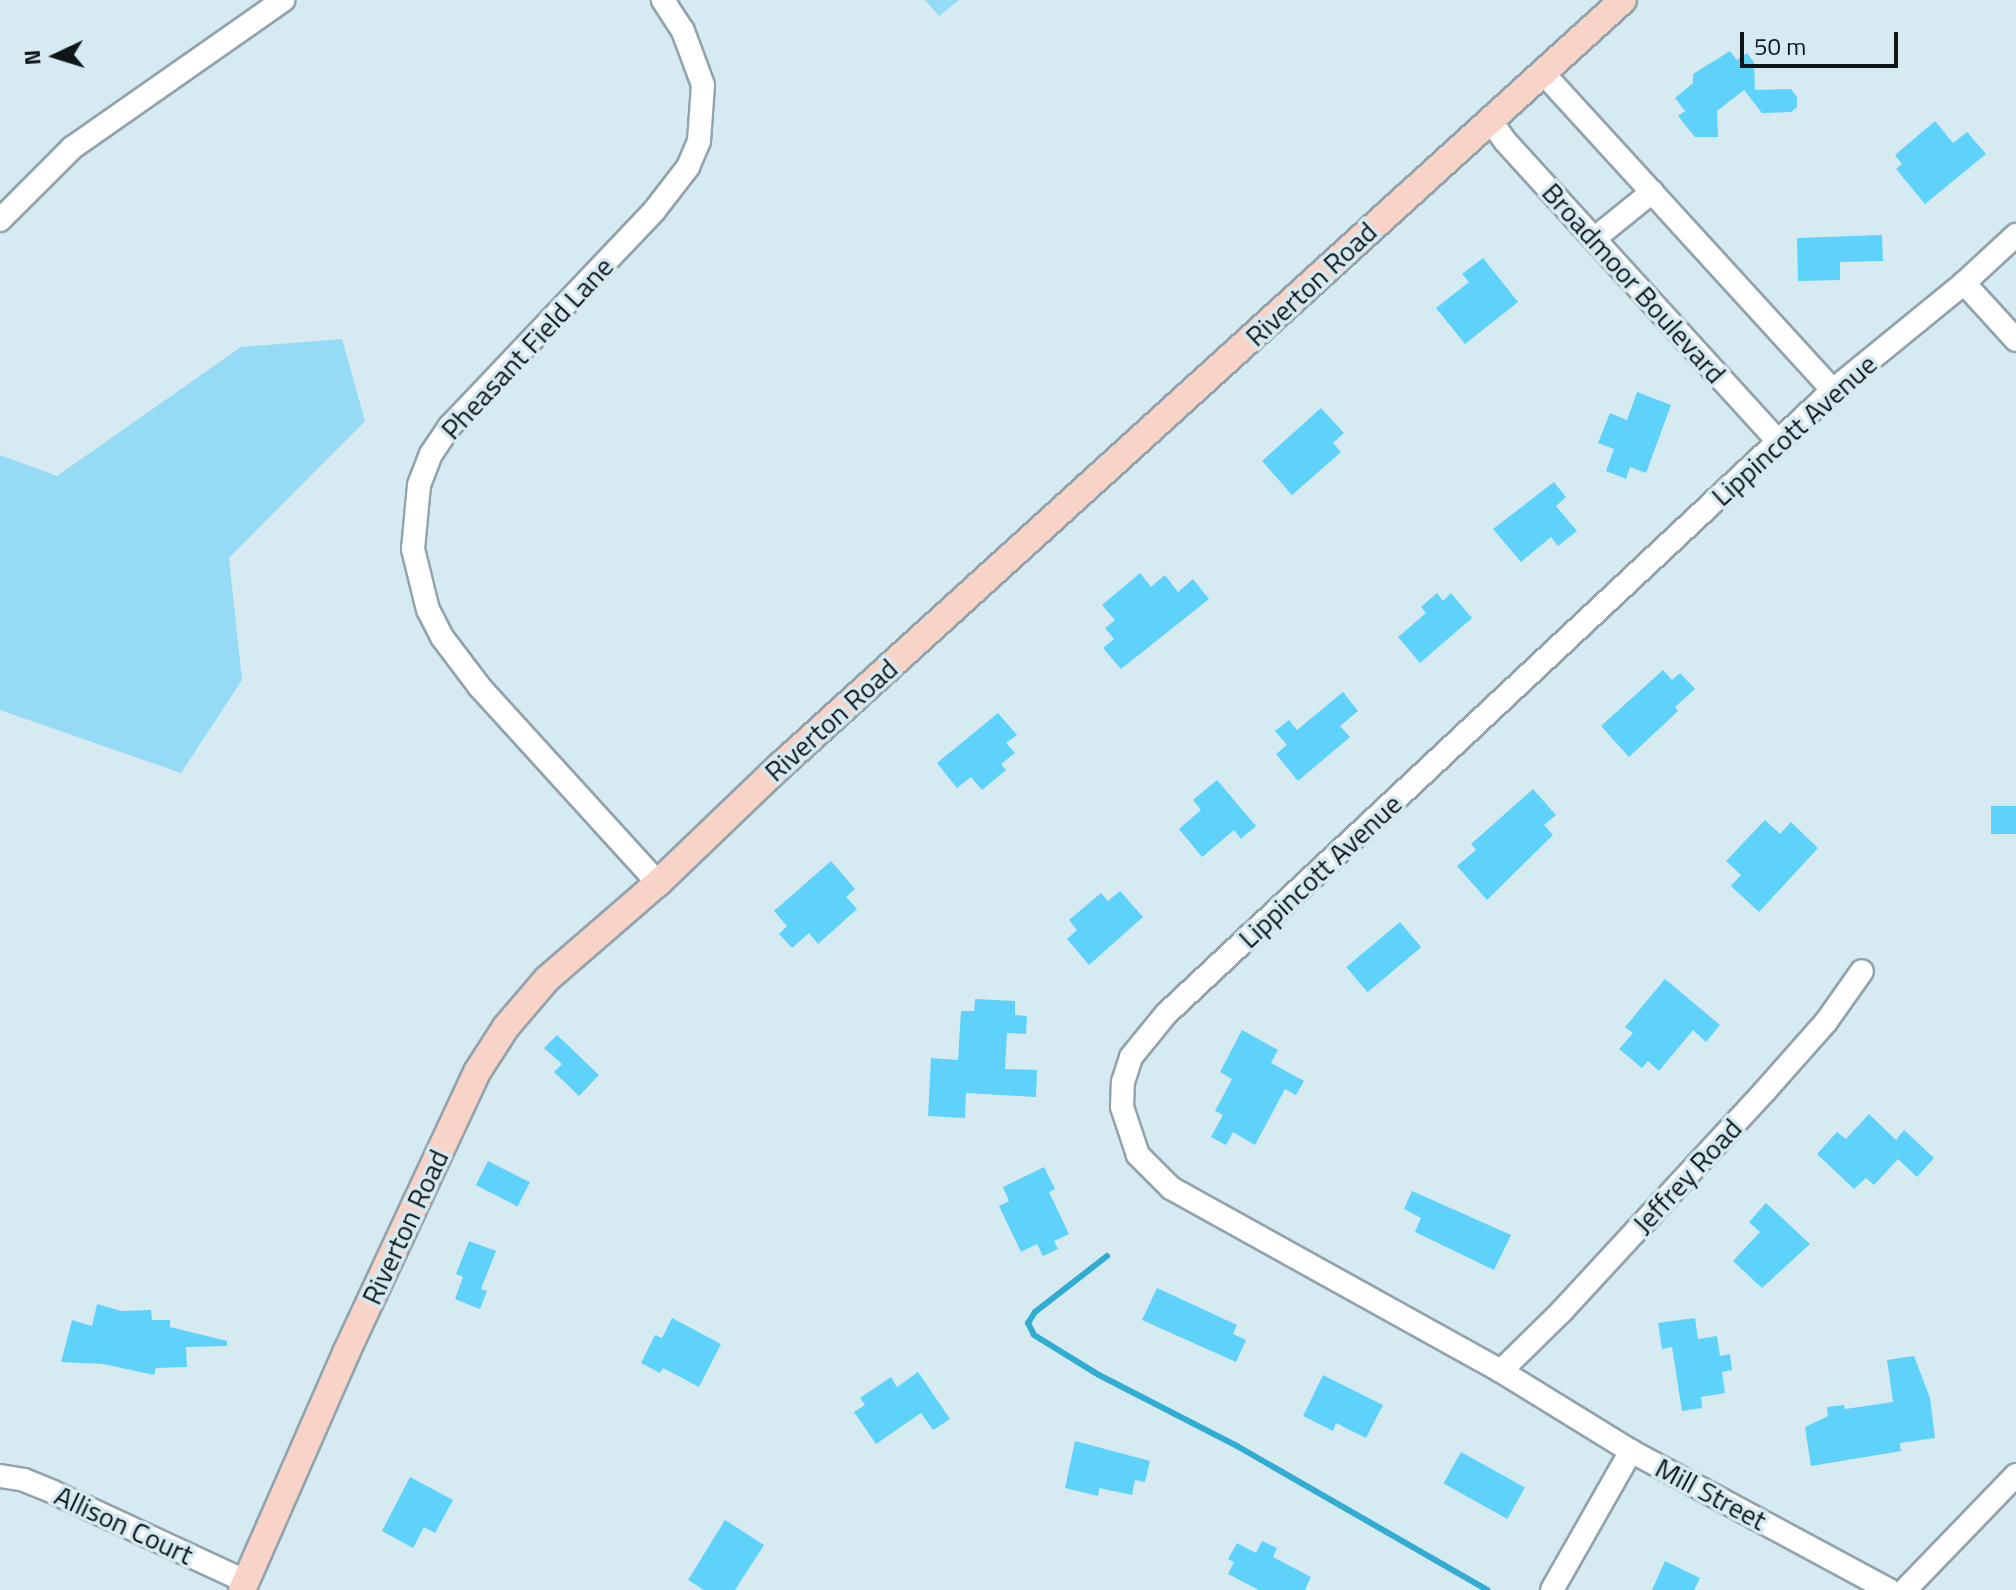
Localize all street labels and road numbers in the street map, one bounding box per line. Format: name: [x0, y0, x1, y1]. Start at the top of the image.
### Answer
street label: Broadmoor Boulevard: [1535, 176, 1733, 390]
street label: Riverton Road: [1239, 215, 1383, 353]
street label: Pheasant Field Lane: [434, 250, 620, 446]
street label: Lippincott Avenue: [1705, 347, 1883, 513]
street label: Riverton Road: [758, 652, 904, 788]
street label: Lippincott Avenue: [1232, 787, 1408, 955]
street label: Jeffrey Road: [1626, 1112, 1748, 1240]
street label: Riverton Road: [355, 1144, 455, 1310]
street label: Mill Street: [1650, 1451, 1772, 1537]
street label: Allison Court: [49, 1478, 199, 1572]

